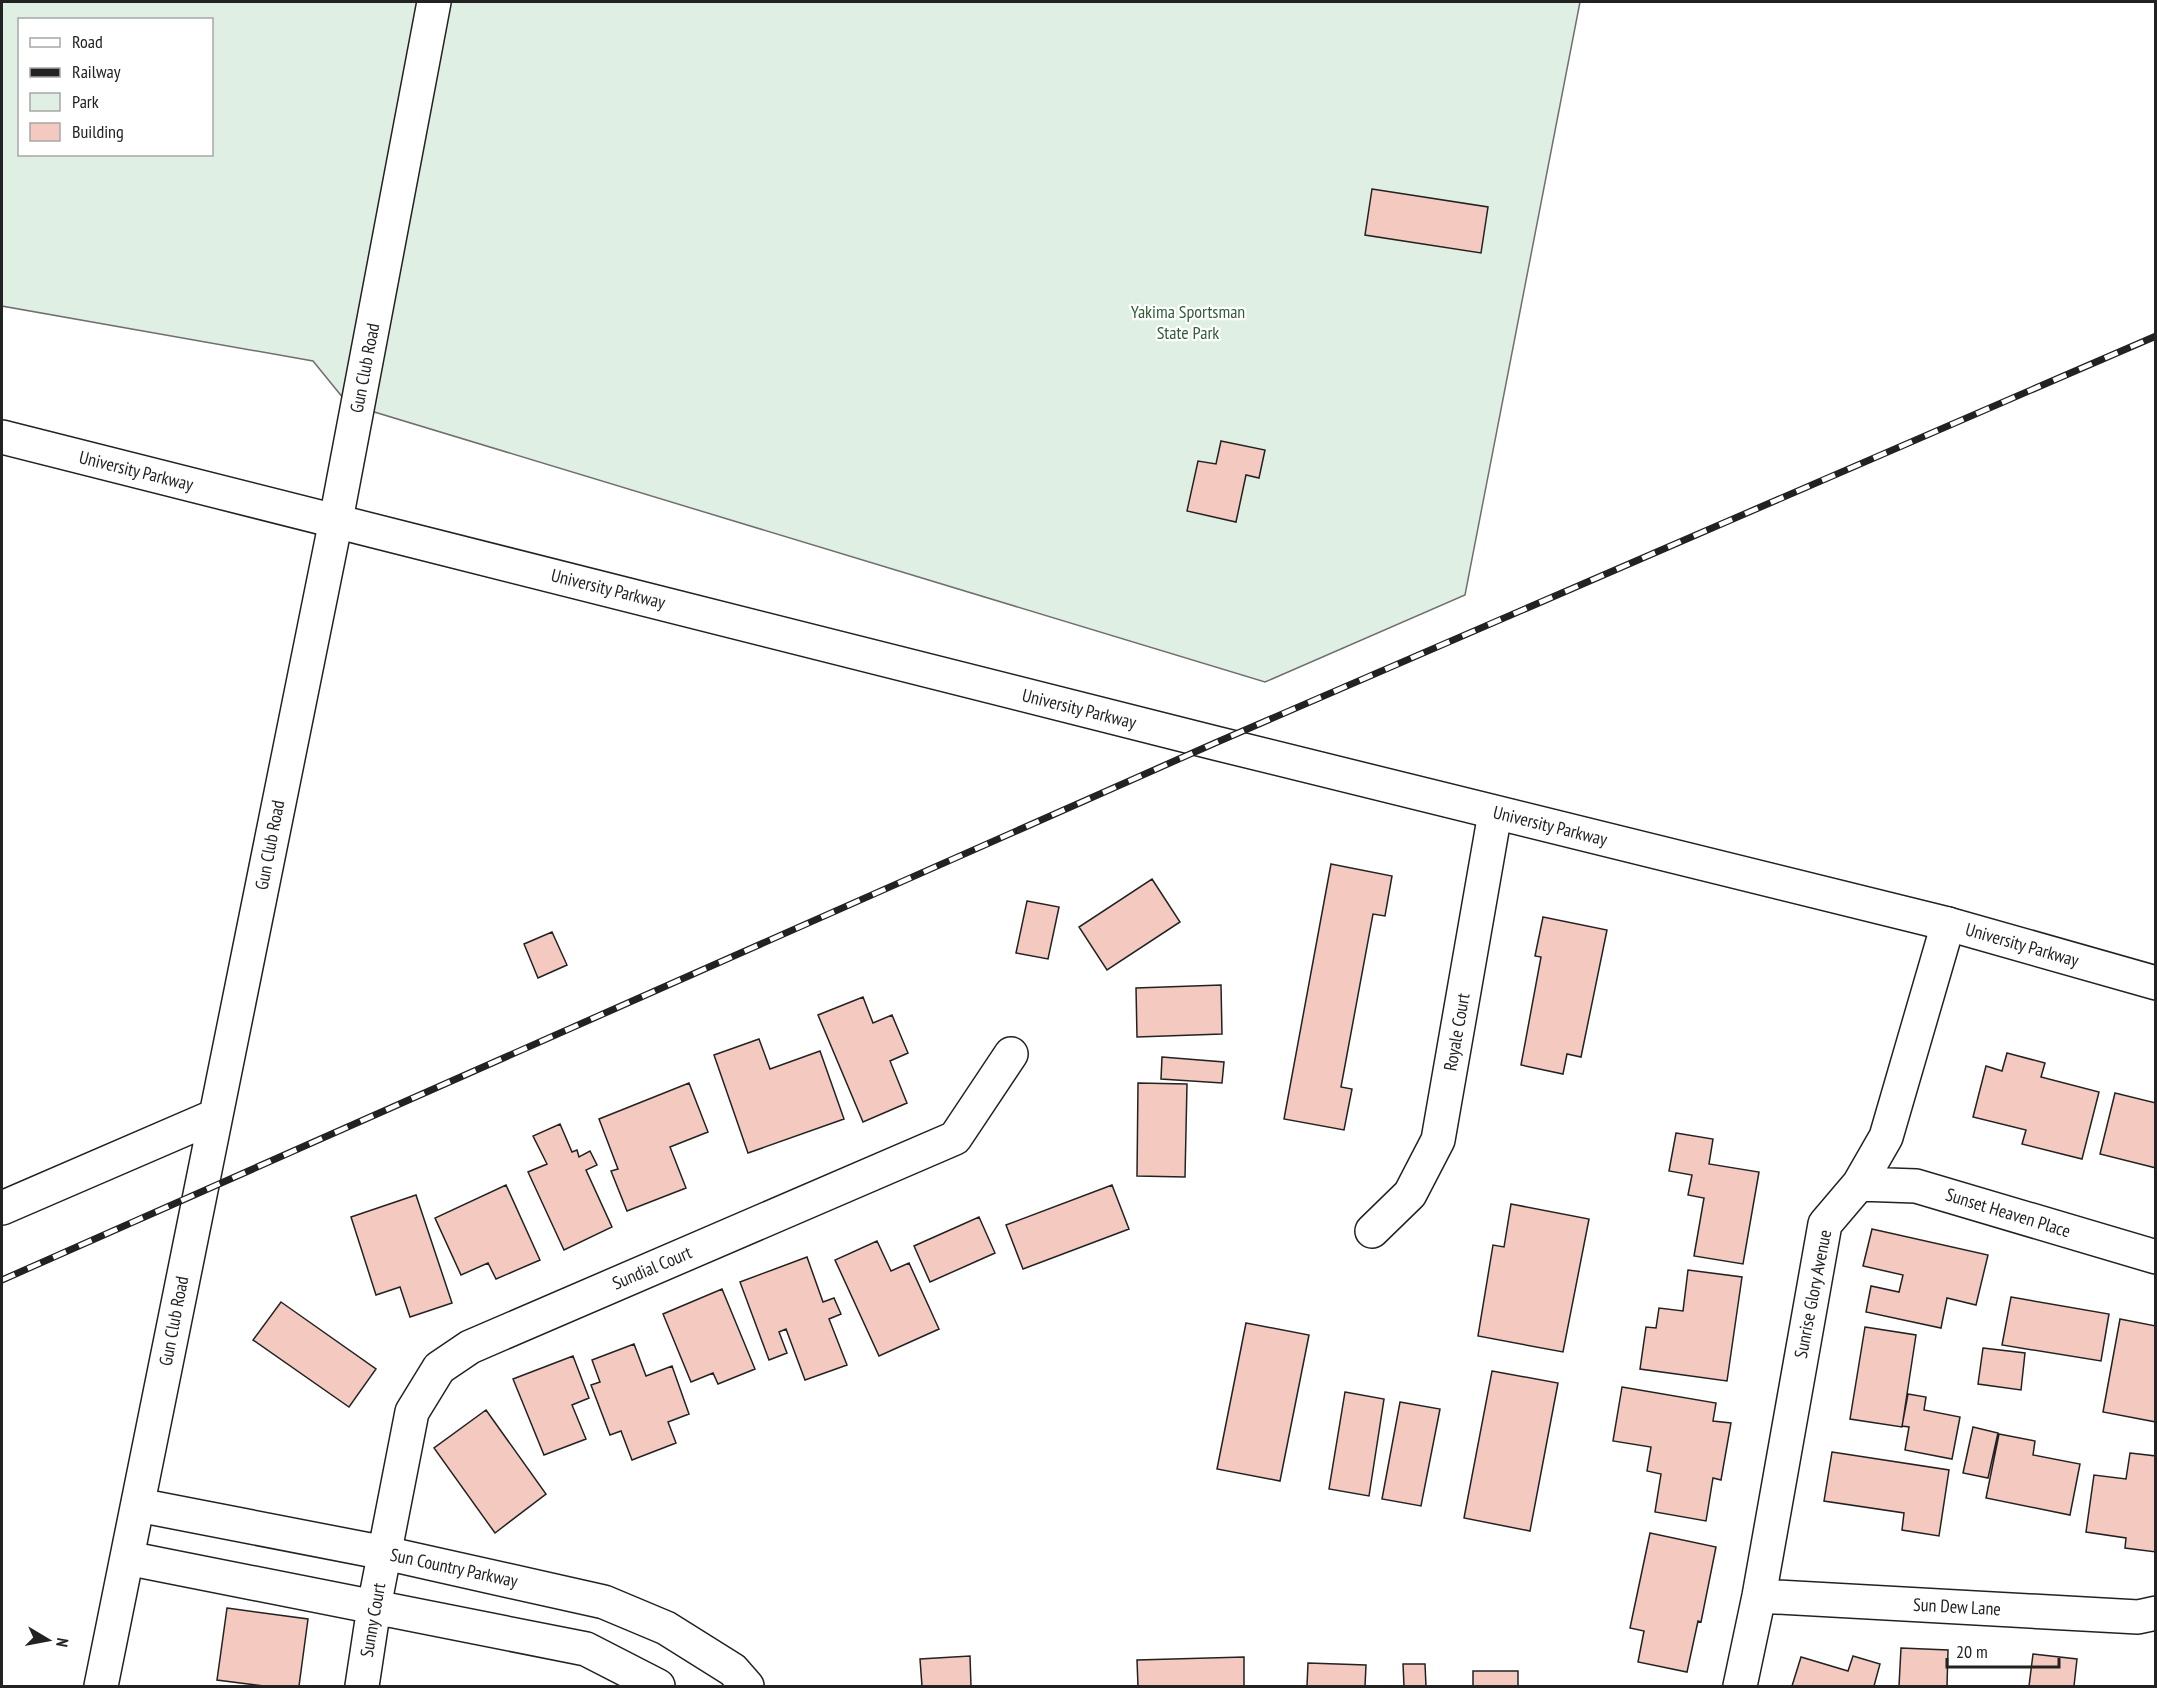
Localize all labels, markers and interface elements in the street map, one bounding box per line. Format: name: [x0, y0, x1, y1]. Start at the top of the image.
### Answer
legend: [18, 18, 213, 156]
text: Road: [72, 30, 103, 53]
text: Railway: [72, 60, 121, 83]
text: Park: [72, 90, 99, 113]
text: Building: [72, 120, 124, 143]
park label: Yakima Sportsman State Park: [1131, 300, 1245, 344]
street label: Gun Club Road: [345, 321, 384, 415]
street label: University Parkway: [77, 445, 196, 496]
street label: University Parkway: [549, 563, 668, 614]
street label: University Parkway: [1020, 683, 1139, 734]
street label: Gun Club Road: [250, 798, 289, 892]
street label: University Parkway: [1491, 800, 1610, 851]
street label: University Parkway: [1963, 917, 2082, 972]
street label: Royale Court: [1438, 991, 1475, 1073]
street label: Sunset Heaven Place: [1943, 1183, 2073, 1242]
street label: Sunrise Glory Avenue: [1789, 1228, 1836, 1360]
street label: Sundial Court: [609, 1241, 695, 1295]
street label: Gun Club Road: [154, 1274, 193, 1368]
street label: Sun Country Parkway: [388, 1543, 520, 1592]
street label: Sunny Court: [355, 1581, 390, 1659]
street label: Sun Dew Lane: [1913, 1593, 2001, 1620]
north arrow: [18, 1610, 78, 1670]
scale bar: [1947, 1631, 2060, 1669]
text: N: [52, 1637, 73, 1649]
text: 20 m: [1956, 1640, 1988, 1663]

